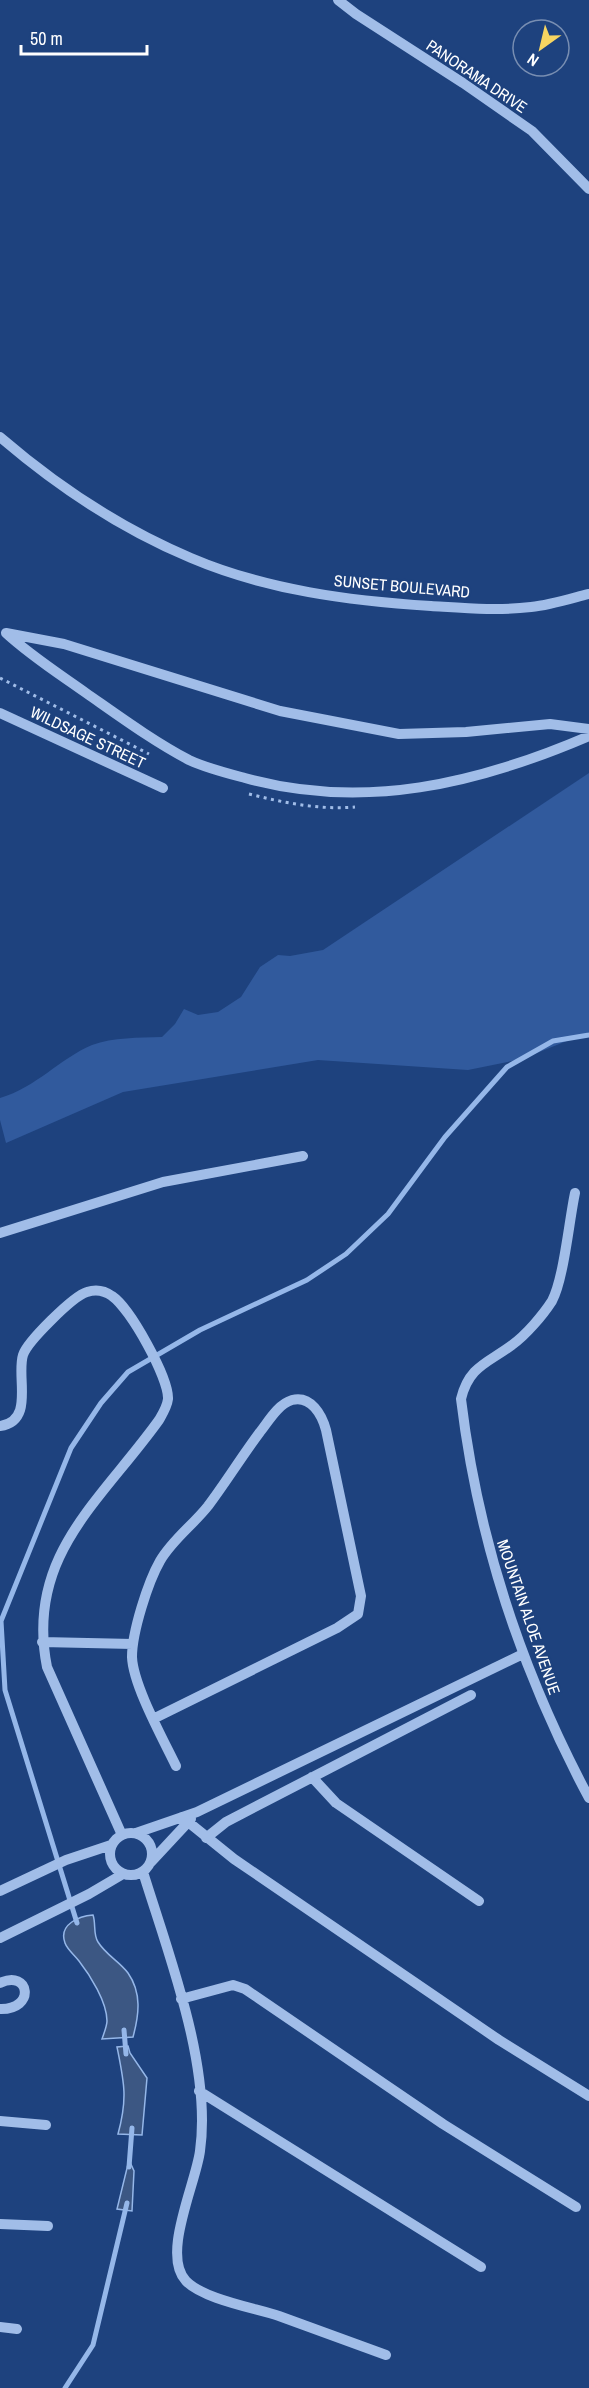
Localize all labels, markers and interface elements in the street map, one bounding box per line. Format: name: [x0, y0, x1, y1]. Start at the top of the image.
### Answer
scale bar: [21, 18, 147, 56]
north arrow: [511, 18, 571, 78]
text: 50 m: [30, 26, 63, 51]
street label: PANORAMA DRIVE: [422, 34, 532, 118]
text: N: [523, 49, 543, 72]
street label: SUNSET BOULEVARD: [333, 569, 471, 603]
street label: WILDSAGE STREET: [27, 701, 149, 773]
street label: MOUNTAIN ALOE AVENUE: [492, 1536, 566, 1698]

